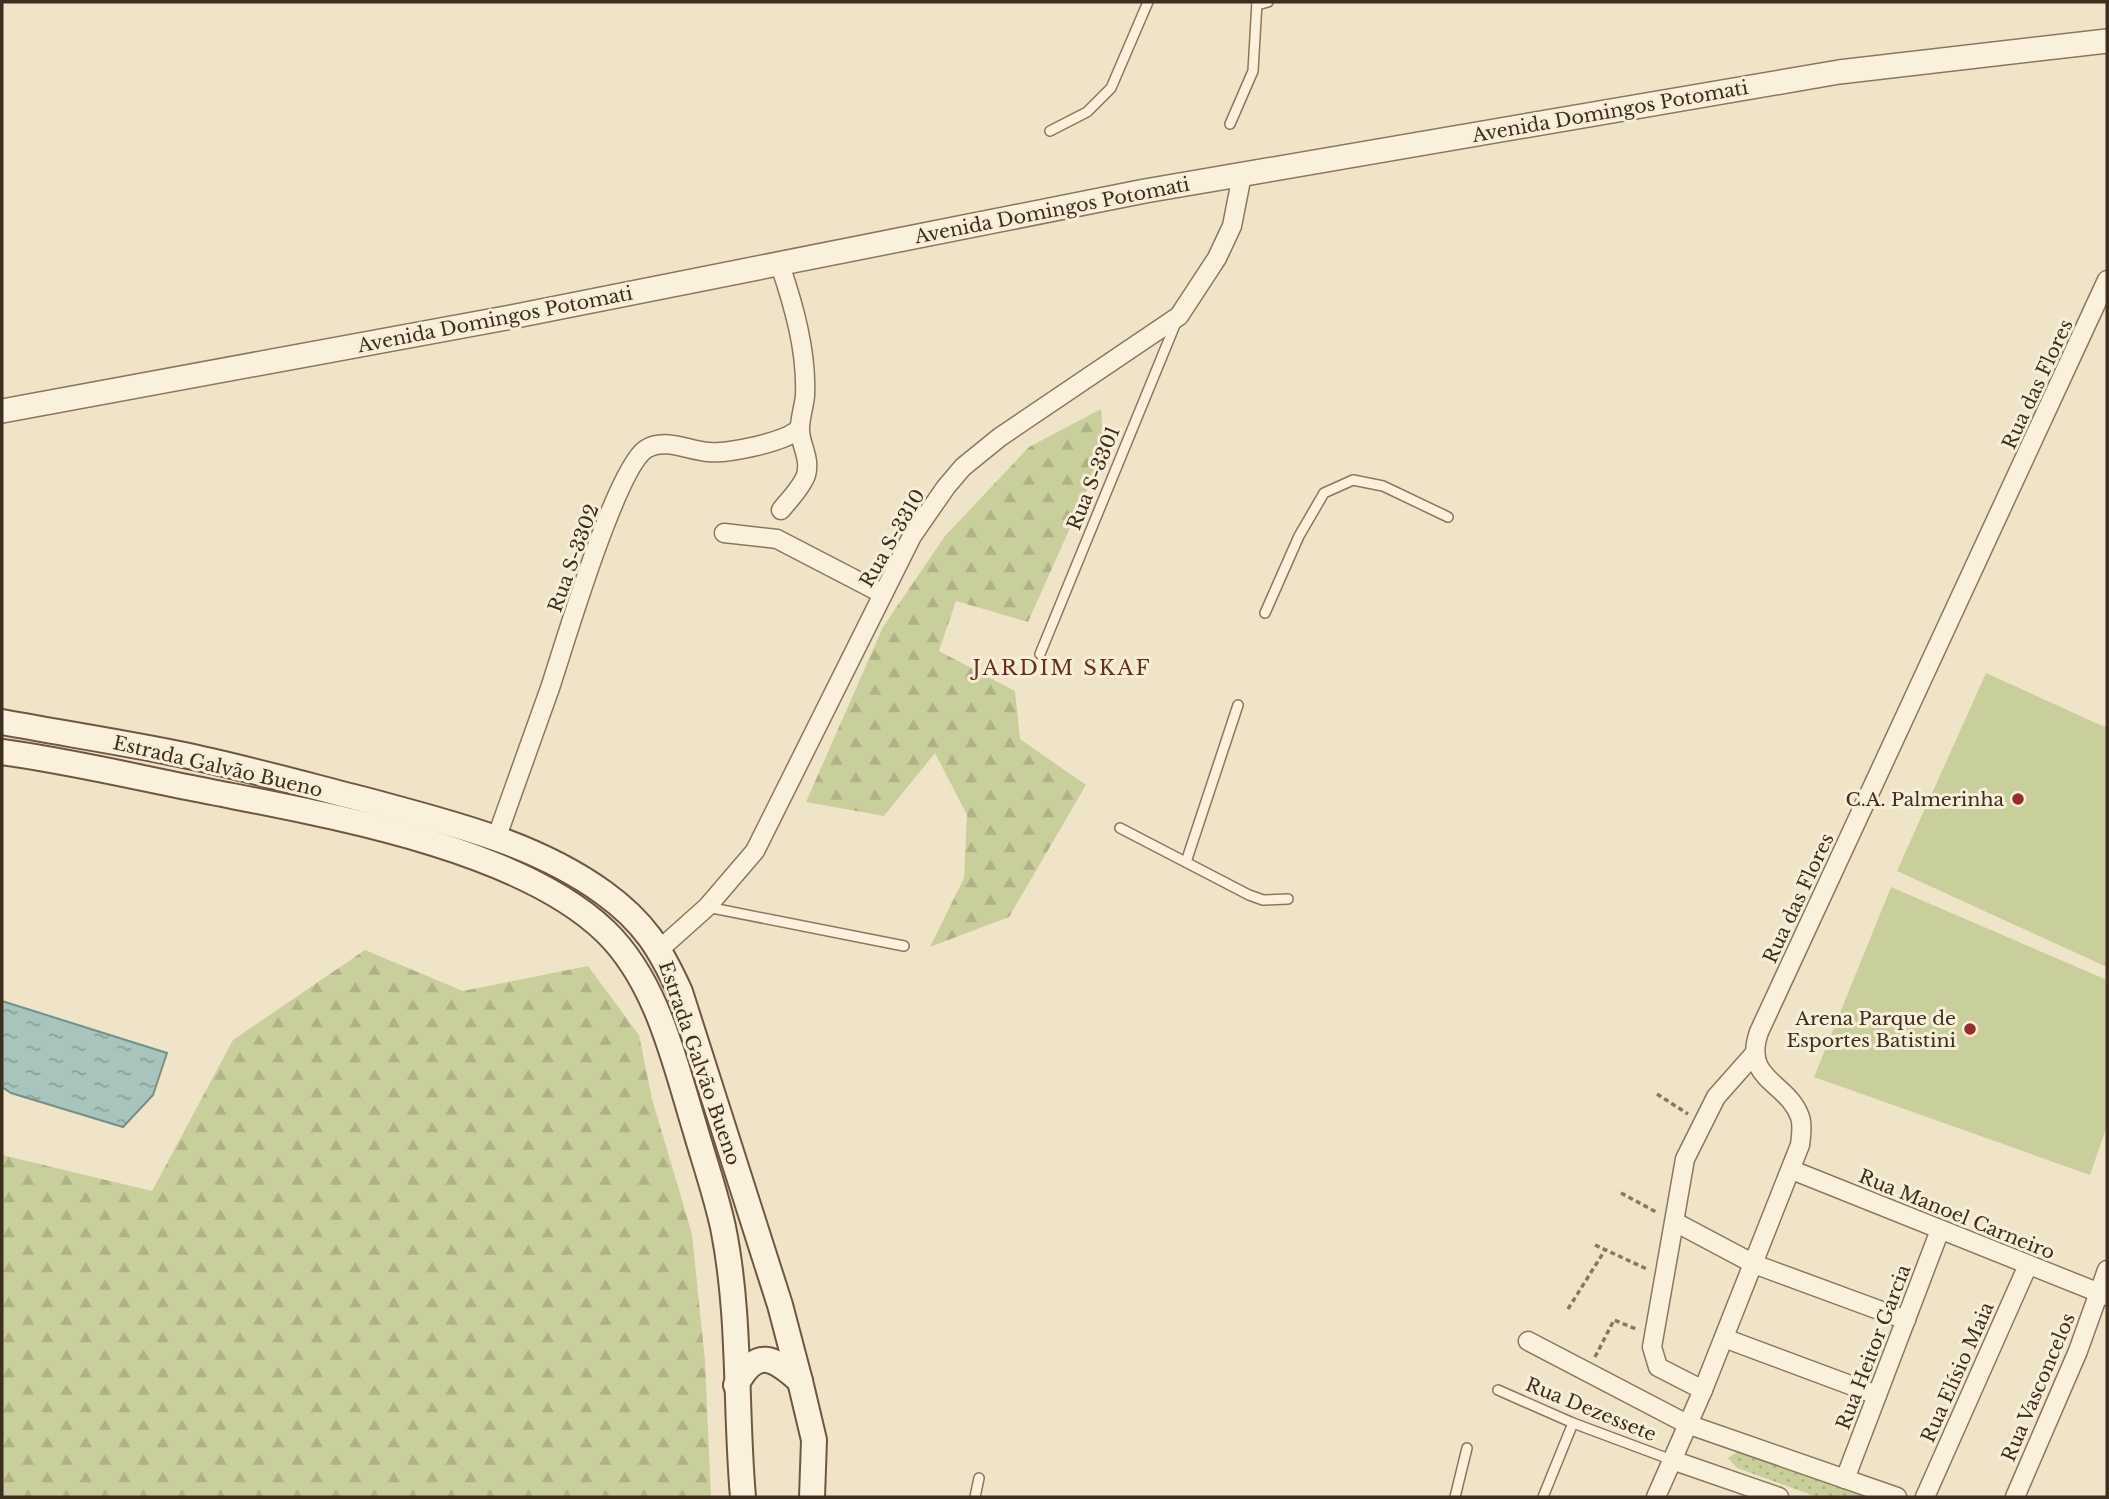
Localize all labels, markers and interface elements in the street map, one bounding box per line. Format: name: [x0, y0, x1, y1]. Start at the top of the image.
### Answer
street label: Avenida Domingos Potomati: [1469, 76, 1750, 147]
street label: Avenida Domingos Potomati: [912, 172, 1192, 249]
street label: Avenida Domingos Potomati: [355, 281, 635, 358]
street label: Rua das Flores: [1997, 316, 2078, 453]
street label: Rua S-3301: [1062, 423, 1125, 533]
street label: Rua S-3310: [855, 485, 930, 592]
street label: Rua S-3302: [543, 501, 604, 615]
district label: JARDIM SKAF: [970, 655, 1151, 681]
street label: Estrada Galvão Bueno: [111, 731, 325, 802]
place label: C.A. Palmerinha: [1846, 788, 2004, 811]
marker: C.A. Palmerinha: [2010, 791, 2026, 807]
street label: Rua das Flores: [1758, 830, 1839, 967]
street label: Estrada Galvão Bueno: [654, 958, 745, 1168]
place label: Arena Parque de Esportes Batistini: [1786, 1007, 1957, 1052]
marker: Arena Parque de Esportes Batistini: [1962, 1021, 1978, 1037]
street label: Rua Manoel Carneiro: [1855, 1165, 2058, 1264]
street label: Rua Heitor Garcia: [1831, 1261, 1916, 1433]
street label: Rua Elísio Maia: [1916, 1298, 1999, 1446]
street label: Rua Vasconcelos: [1997, 1310, 2080, 1465]
street label: Rua Dezessete: [1522, 1373, 1659, 1446]

